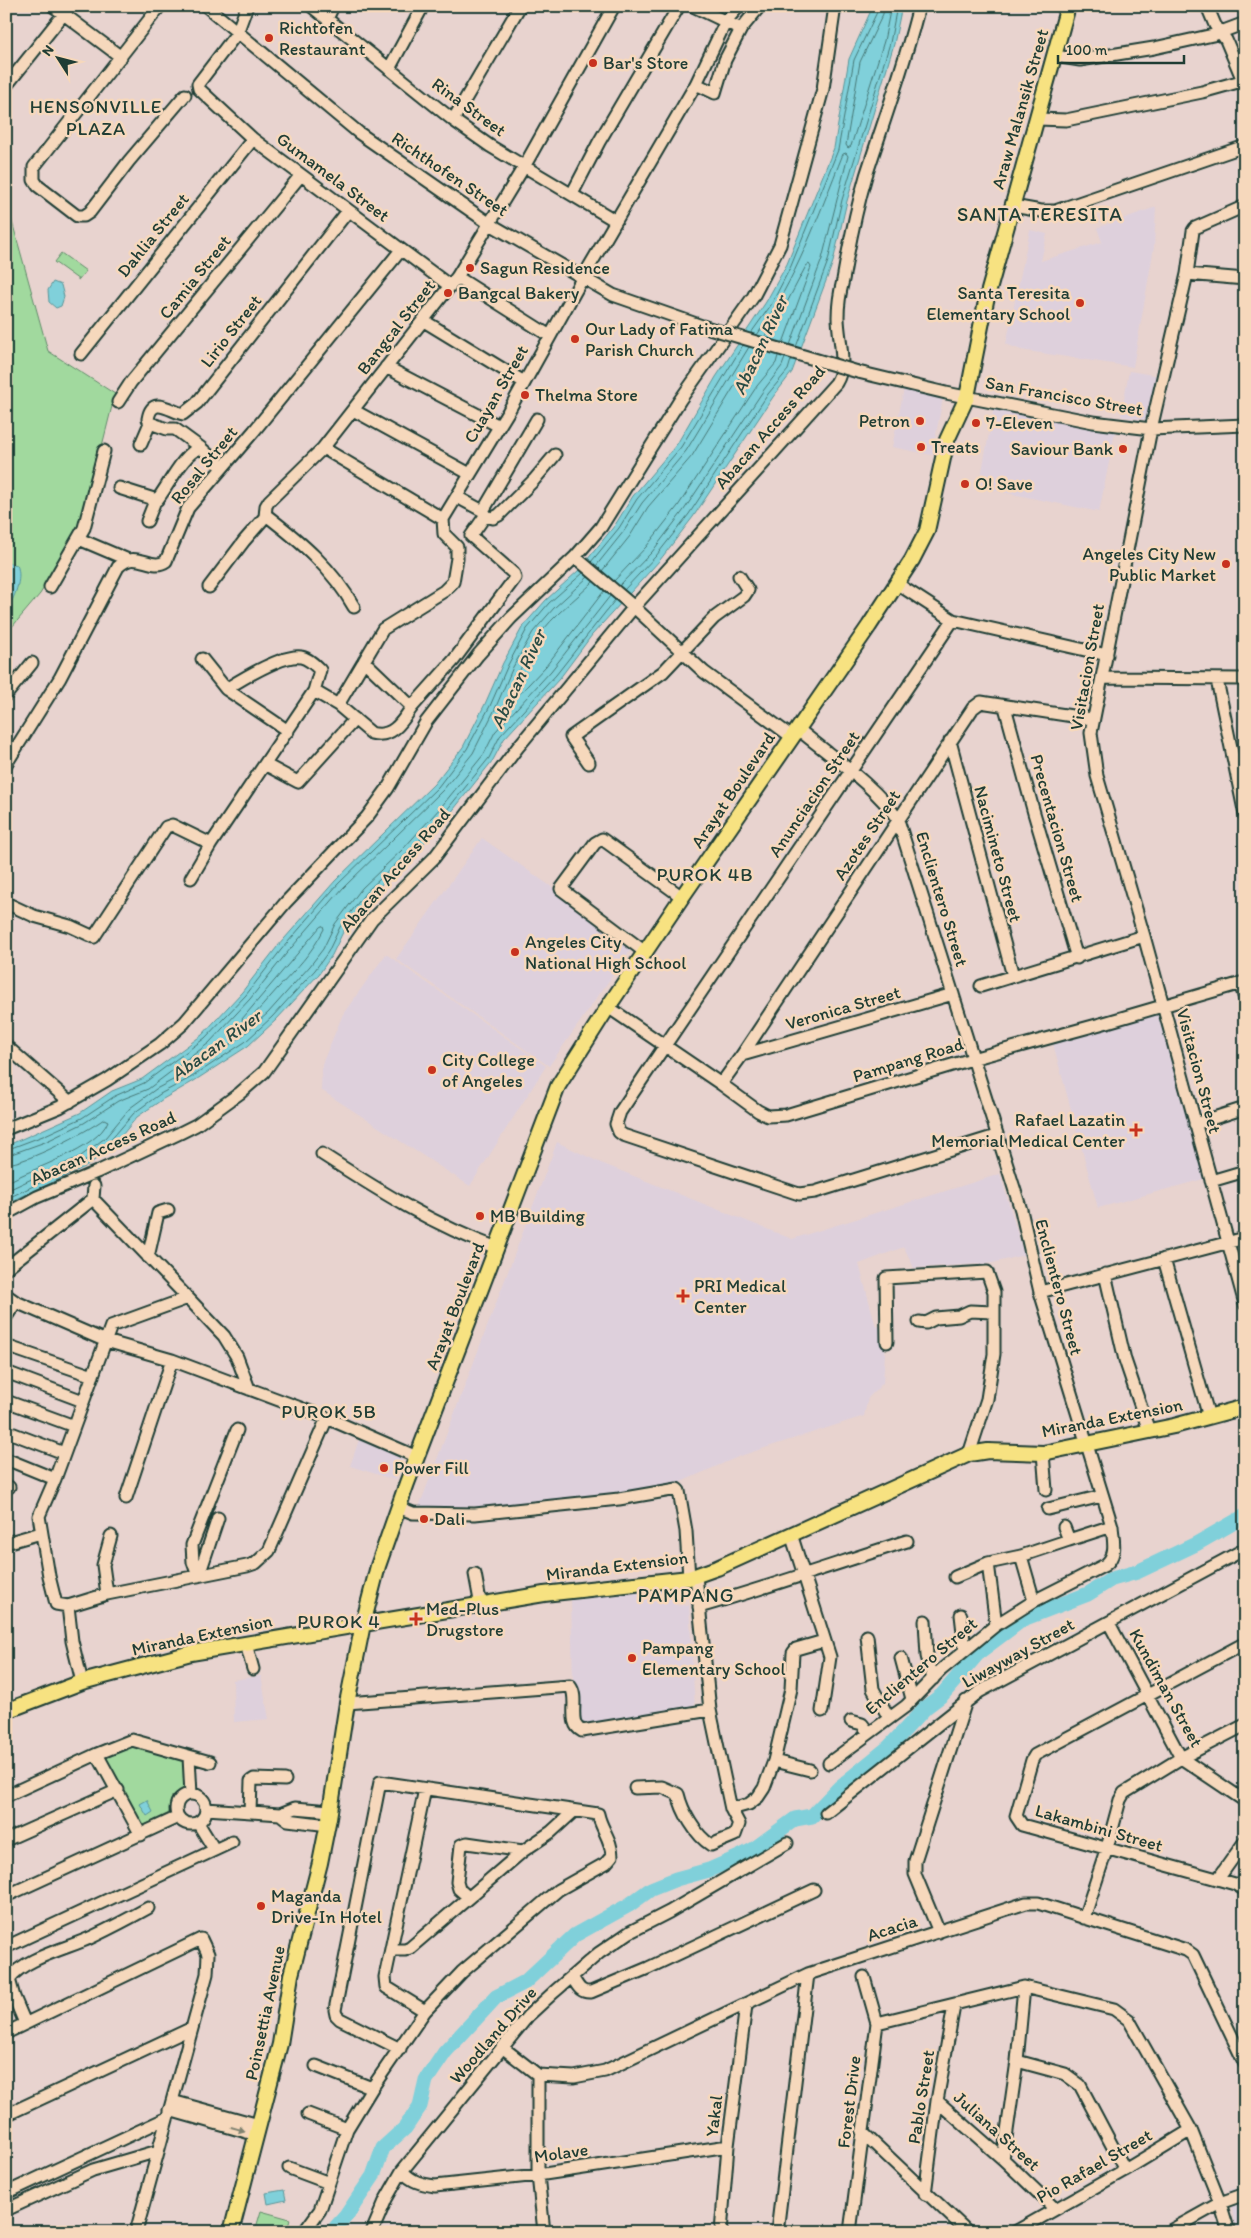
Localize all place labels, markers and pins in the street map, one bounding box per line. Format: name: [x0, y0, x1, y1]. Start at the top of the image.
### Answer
place label: Richtofen Restaurant: [279, 17, 366, 60]
marker: Richtofen Restaurant: [263, 32, 275, 44]
place label: Bar's Store: [603, 52, 688, 74]
marker: Bar's Store: [587, 57, 599, 69]
place label: Sagun Residence: [480, 257, 610, 279]
marker: Sagun Residence: [464, 262, 476, 274]
place label: Bangcal Bakery: [458, 282, 580, 304]
place label: Santa Teresita Elementary School: [926, 282, 1071, 325]
marker: Bangcal Bakery: [442, 287, 454, 299]
marker: Santa Teresita Elementary School: [1074, 297, 1086, 309]
place label: Our Lady of Fatima Parish Church: [585, 318, 734, 361]
marker: Our Lady of Fatima Parish Church: [569, 333, 581, 345]
place label: Thelma Store: [535, 384, 638, 406]
marker: Thelma Store: [519, 389, 531, 401]
place label: Petron: [859, 410, 910, 432]
place label: 7-Eleven: [986, 412, 1053, 434]
marker: Petron: [914, 415, 926, 427]
marker: 7-Eleven: [970, 417, 982, 429]
place label: Treats: [931, 436, 979, 458]
place label: Saviour Bank: [1011, 438, 1114, 460]
marker: Treats: [915, 441, 927, 453]
marker: Saviour Bank: [1117, 443, 1129, 455]
place label: O! Save: [975, 473, 1033, 495]
marker: O! Save: [959, 478, 971, 490]
place label: Angeles City New Public Market: [1082, 543, 1216, 586]
marker: Angeles City New Public Market: [1220, 558, 1232, 570]
place label: Angeles City National High School: [525, 931, 686, 974]
marker: Angeles City National High School: [509, 946, 521, 958]
place label: City College of Angeles: [442, 1049, 535, 1092]
marker: City College of Angeles: [426, 1064, 438, 1076]
place label: Rafael Lazatin Memorial Medical Center: [931, 1109, 1126, 1152]
marker: Rafael Lazatin Memorial Medical Center: [1129, 1123, 1143, 1137]
place label: MB Building: [490, 1205, 585, 1227]
marker: MB Building: [474, 1210, 486, 1222]
place label: PRI Medical Center: [694, 1275, 786, 1318]
marker: PRI Medical Center: [676, 1289, 690, 1303]
place label: Power Fill: [394, 1457, 469, 1479]
marker: Power Fill: [378, 1462, 390, 1474]
place label: Dali: [434, 1508, 465, 1530]
marker: Dali: [418, 1513, 430, 1525]
place label: Med-Plus Drugstore: [426, 1598, 504, 1641]
marker: Med-Plus Drugstore: [410, 1613, 422, 1625]
place label: Pampang Elementary School: [642, 1637, 786, 1680]
marker: Pampang Elementary School: [626, 1652, 638, 1664]
place label: Maganda Drive-In Hotel: [271, 1885, 382, 1928]
marker: Maganda Drive-In Hotel: [255, 1900, 267, 1912]

